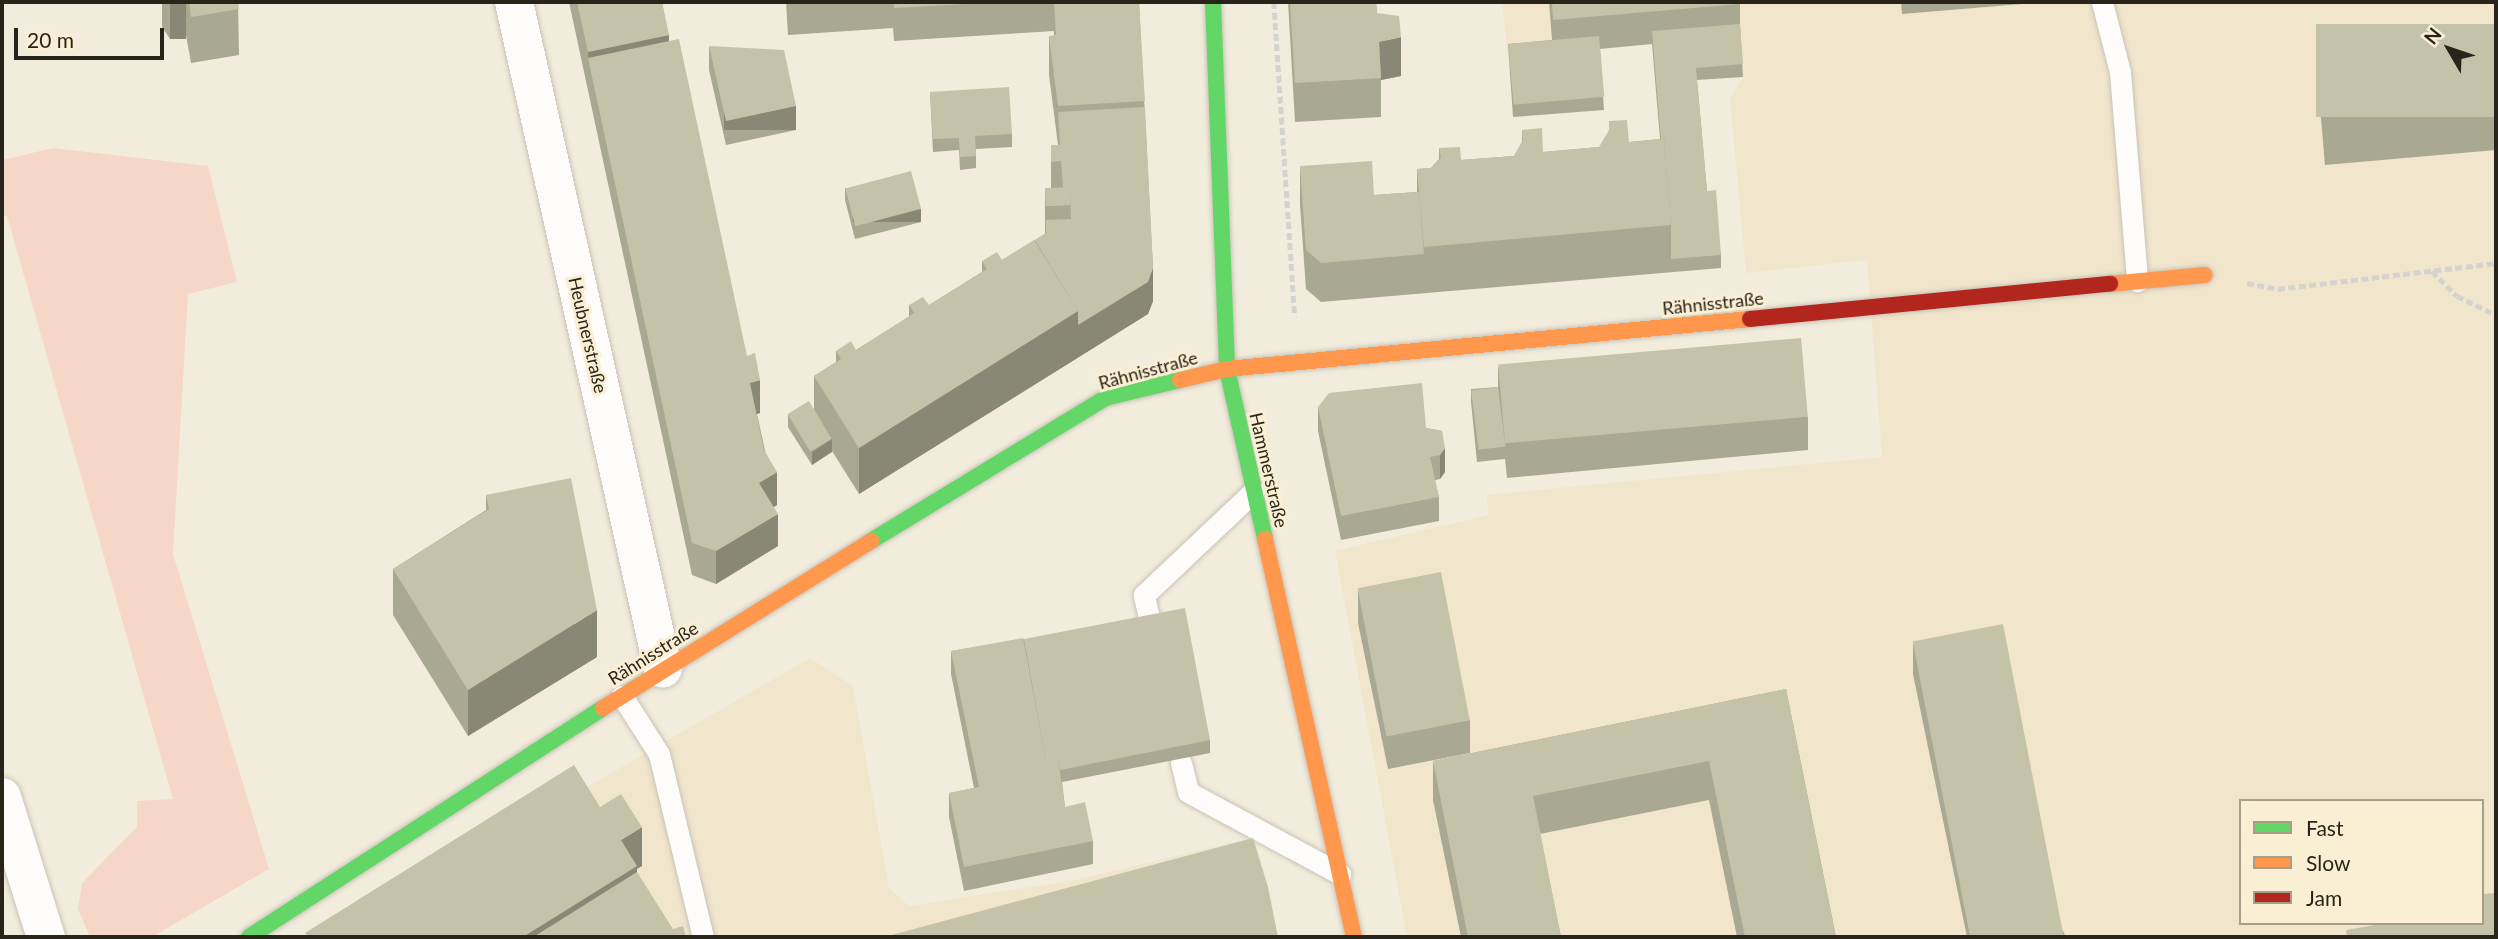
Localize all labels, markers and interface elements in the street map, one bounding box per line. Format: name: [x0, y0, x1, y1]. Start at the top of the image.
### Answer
scale bar: [18, 14, 168, 58]
north arrow: [2414, 14, 2484, 84]
text: N: [2419, 23, 2446, 48]
text: 20 m: [27, 27, 74, 52]
street label: Heubnerstraße: [564, 275, 612, 395]
street label: Rähnisstraße: [1661, 287, 1765, 319]
street label: Rähnisstraße: [1096, 346, 1200, 394]
street label: Hammerstraße: [1245, 410, 1293, 530]
street label: Rähnisstraße: [604, 617, 702, 689]
legend: [2239, 799, 2484, 925]
text: Fast: [2306, 815, 2343, 840]
text: Slow: [2306, 850, 2350, 875]
text: Jam: [2306, 885, 2342, 910]

